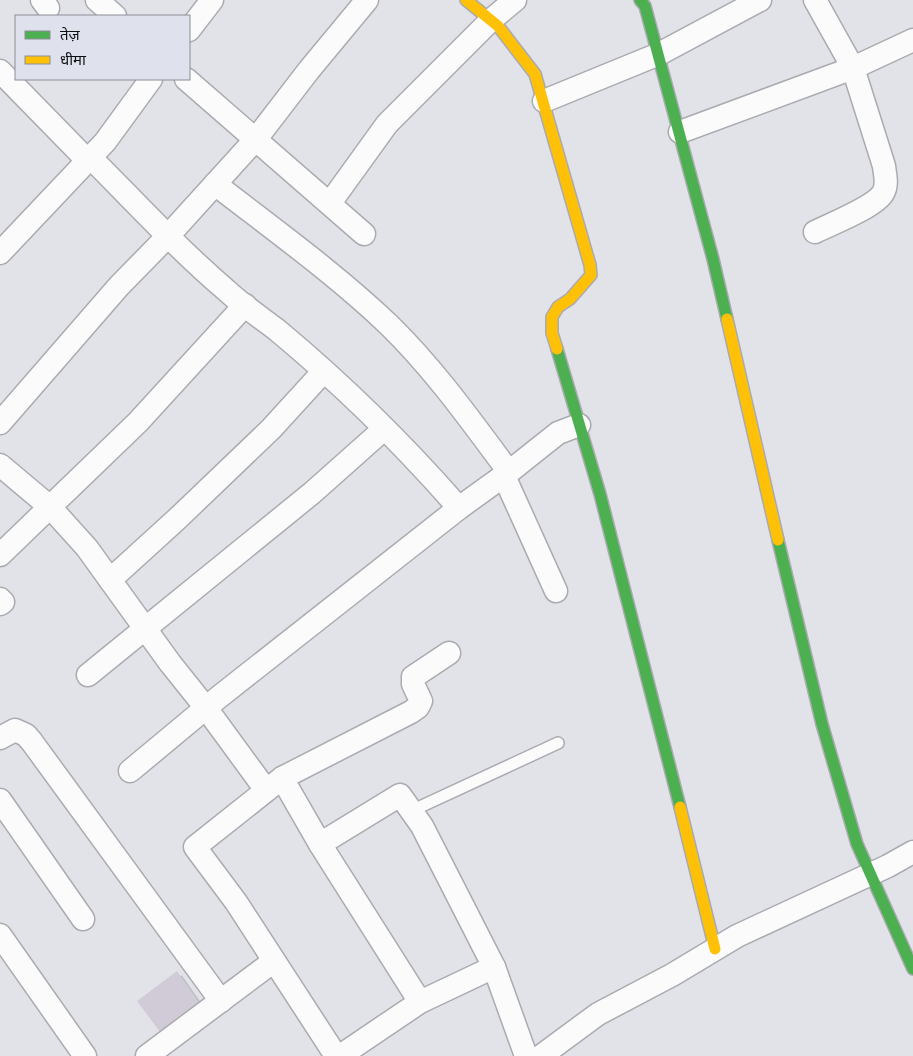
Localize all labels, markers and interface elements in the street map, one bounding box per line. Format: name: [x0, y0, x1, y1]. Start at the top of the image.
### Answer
legend: [15, 15, 190, 80]
text: तेज़: [60, 26, 81, 45]
text: धीमा: [60, 51, 87, 70]

